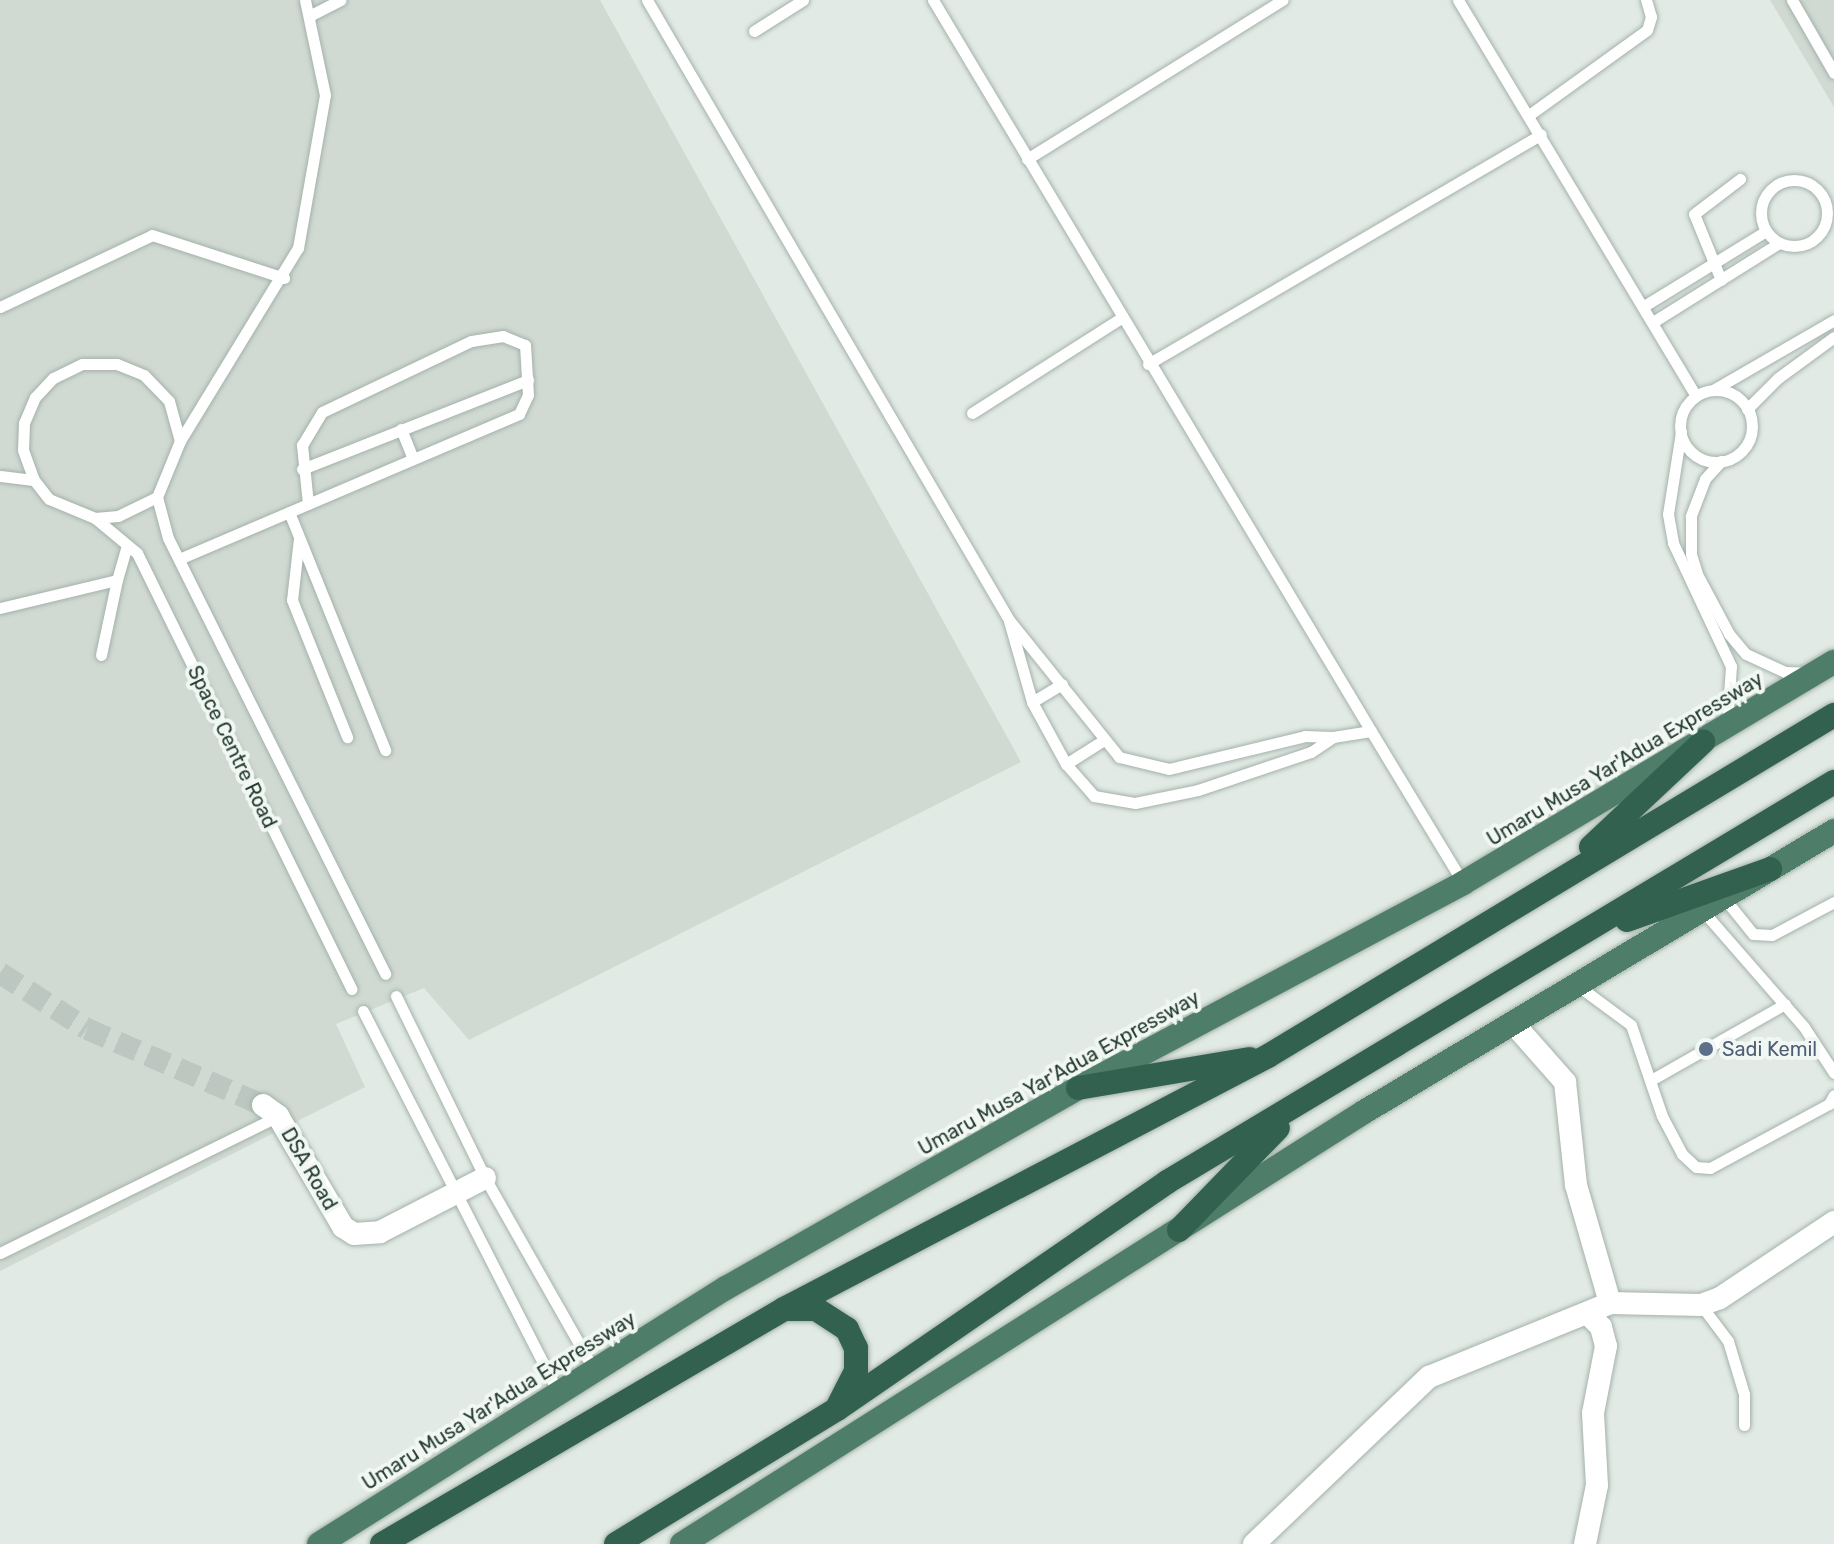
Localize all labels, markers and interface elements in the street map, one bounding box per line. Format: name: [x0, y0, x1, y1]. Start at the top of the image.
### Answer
street label: Space Centre Road: [182, 662, 282, 832]
street label: Umaru Musa Yar'Adua Expressway: [1482, 667, 1768, 851]
street label: Umaru Musa Yar'Adua Expressway: [914, 985, 1204, 1161]
place label: Sadi Kemil: [1722, 1037, 1817, 1061]
marker: Sadi Kemil: [1697, 1040, 1715, 1058]
street label: DSA Road: [276, 1123, 342, 1215]
street label: Umaru Musa Yar'Adua Expressway: [358, 1306, 640, 1496]

